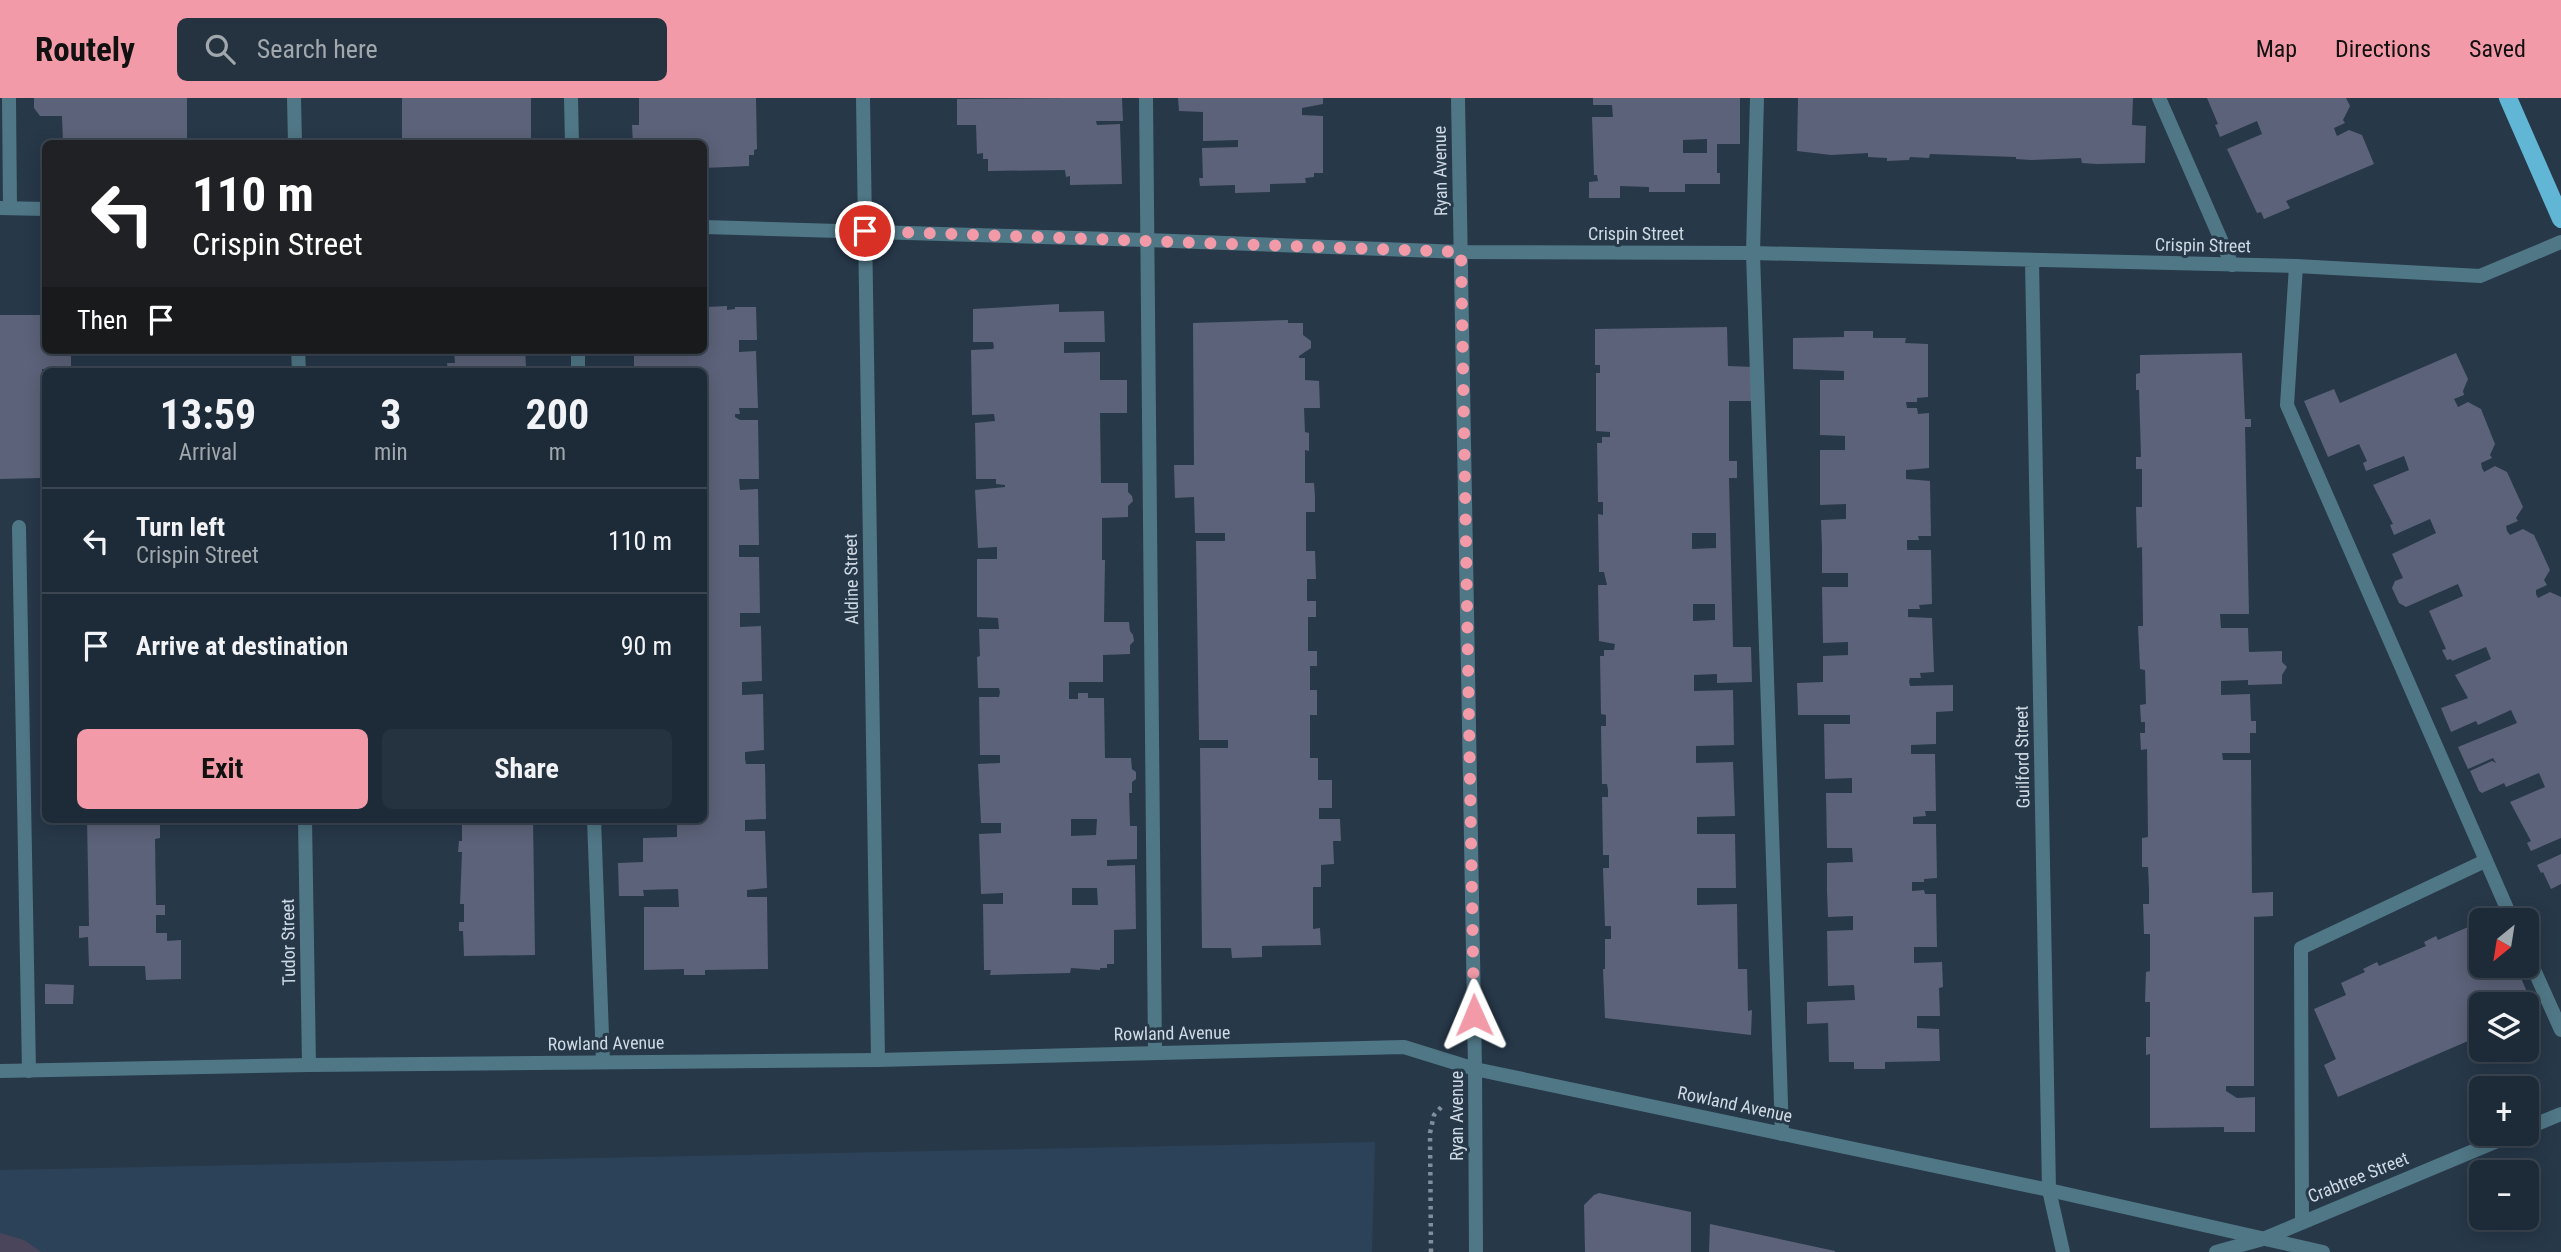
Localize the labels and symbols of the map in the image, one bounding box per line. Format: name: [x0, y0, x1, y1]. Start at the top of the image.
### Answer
street label: Ryan Avenue: [1429, 126, 1451, 216]
pin: [835, 201, 895, 261]
street label: Crispin Street: [1588, 223, 1684, 244]
street label: Crispin Street: [2155, 234, 2251, 256]
street label: Aldine Street: [840, 533, 862, 625]
street label: Guilford Street: [2011, 705, 2033, 809]
street label: Tudor Street: [277, 898, 299, 986]
north arrow: [2469, 908, 2539, 978]
position arrow: [1437, 978, 1511, 1052]
street label: Rowland Avenue: [1114, 1021, 1230, 1045]
street label: Rowland Avenue: [548, 1031, 664, 1055]
street label: Ryan Avenue: [1446, 1071, 1467, 1161]
street label: Rowland Avenue: [1676, 1082, 1794, 1126]
street label: Crabtree Street: [2305, 1147, 2411, 1207]

